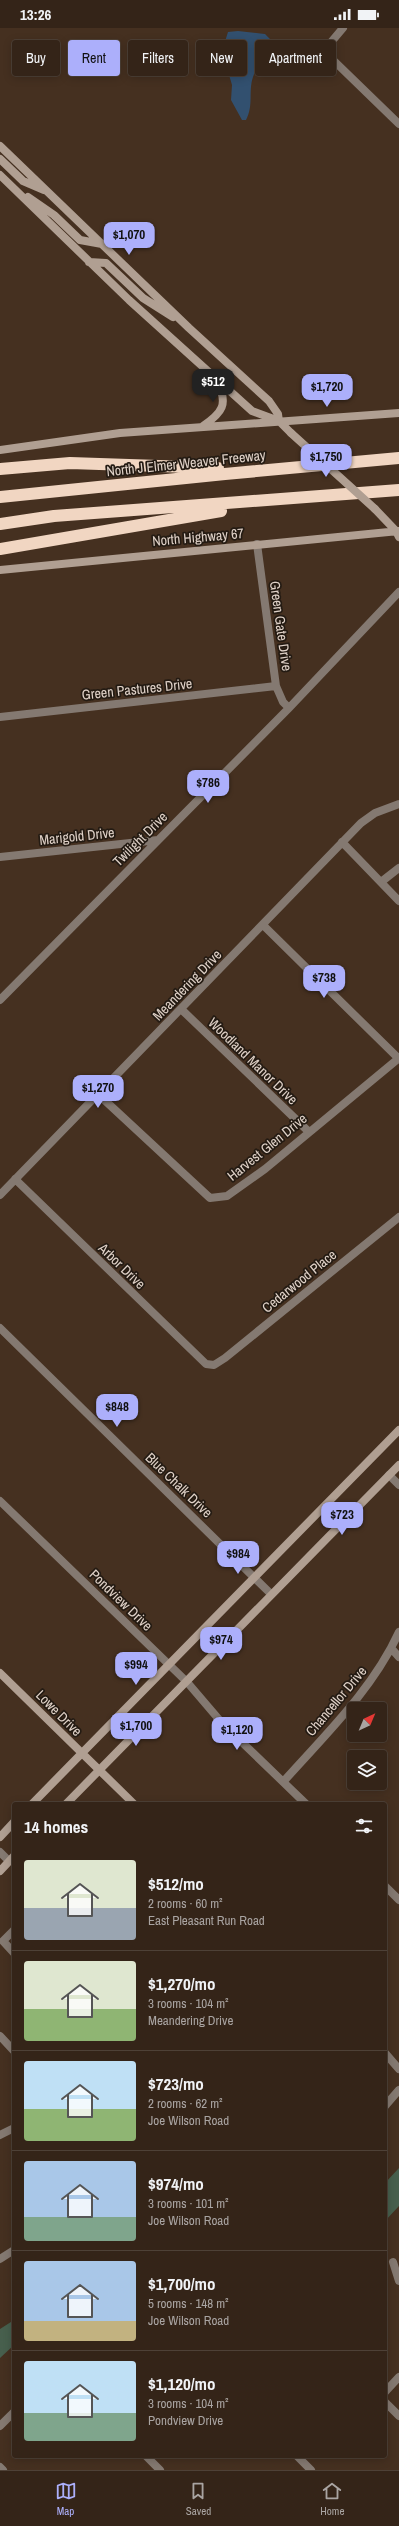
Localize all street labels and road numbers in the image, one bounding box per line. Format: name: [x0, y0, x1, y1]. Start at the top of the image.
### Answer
street label: North J Elmer Weaver Freeway: [106, 446, 267, 480]
street label: North Highway 67: [151, 524, 245, 550]
street label: Green Gate Drive: [266, 580, 296, 672]
street label: Green Pastures Drive: [81, 674, 193, 704]
street label: Twilight Drive: [109, 808, 171, 870]
street label: Marigold Drive: [39, 823, 115, 849]
street label: Meandering Drive: [149, 946, 225, 1024]
street label: Woodland Manor Drive: [204, 1014, 302, 1108]
street label: Harvest Glen Drive: [223, 1109, 311, 1185]
street label: Arbor Drive: [94, 1238, 149, 1293]
street label: Cedarwood Place: [258, 1245, 340, 1317]
street label: Blue Chalk Drive: [142, 1449, 216, 1521]
street label: Pondview Drive: [86, 1565, 156, 1635]
street label: Chancellor Drive: [302, 1662, 370, 1740]
street label: Lowe Drive: [32, 1686, 86, 1740]

